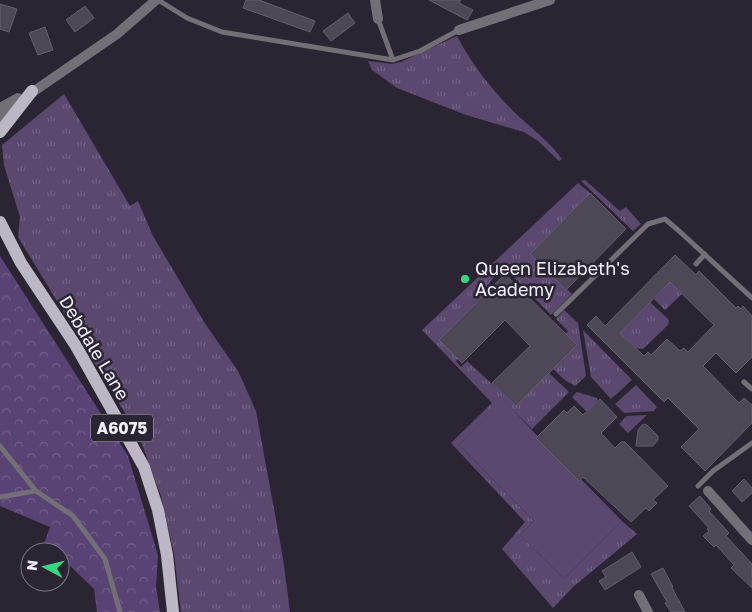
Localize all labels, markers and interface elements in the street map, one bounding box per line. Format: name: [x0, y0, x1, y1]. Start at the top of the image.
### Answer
place label: Queen Elizabeth's Academy: [475, 257, 630, 300]
marker: Queen Elizabeth's Academy: [459, 273, 471, 285]
street label: Debdale Lane: [55, 291, 135, 404]
road number: A6075: [91, 414, 153, 442]
north arrow: [20, 542, 70, 592]
text: N: [23, 559, 41, 572]

